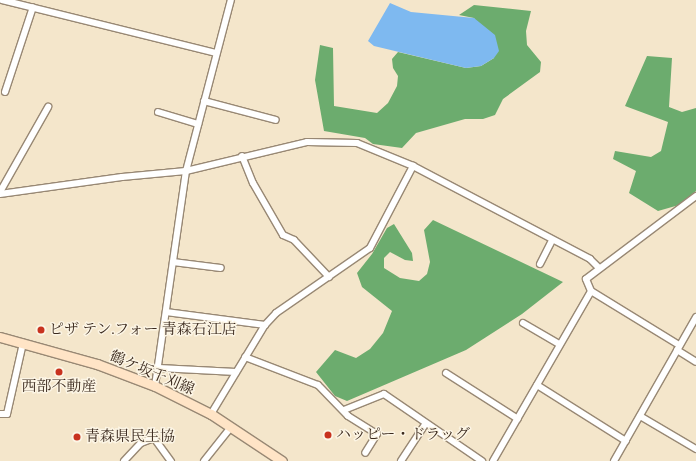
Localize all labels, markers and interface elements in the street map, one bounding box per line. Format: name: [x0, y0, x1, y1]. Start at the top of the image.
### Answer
place label: ピザ テン.フォー 青森石江店: [49, 321, 238, 339]
marker: ピザ テン.フォー 青森石江店: [36, 325, 46, 335]
street label: 鶴ケ坂千刈線: [107, 347, 197, 399]
marker: 西部不動産: [54, 367, 64, 377]
place label: 西部不動産: [22, 378, 96, 396]
place label: ハッピー・ドラッグ: [336, 426, 470, 444]
place label: 青森県民生協: [85, 428, 175, 446]
marker: ハッピー・ドラッグ: [323, 430, 333, 440]
marker: 青森県民生協: [72, 432, 82, 442]

